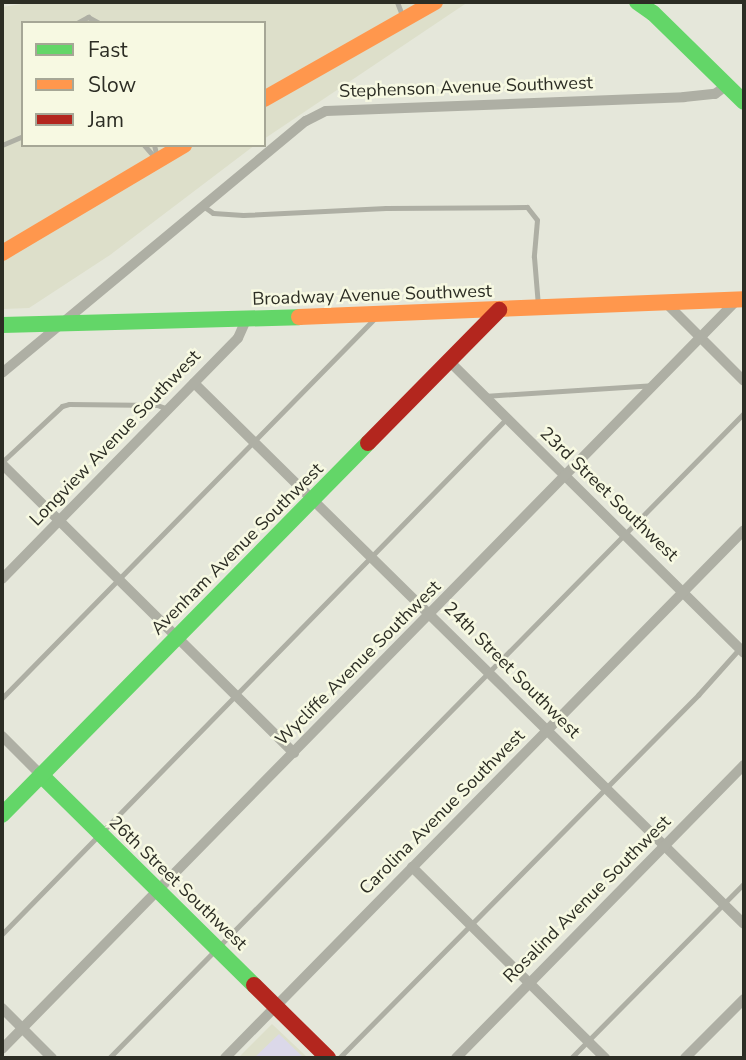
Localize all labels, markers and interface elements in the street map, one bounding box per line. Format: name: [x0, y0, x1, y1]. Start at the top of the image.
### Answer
legend: [21, 21, 266, 147]
text: Fast: [88, 36, 128, 64]
text: Slow: [88, 71, 136, 99]
street label: Stephenson Avenue Southwest: [339, 72, 593, 102]
text: Jam: [88, 106, 124, 134]
street label: Broadway Avenue Southwest: [252, 280, 492, 310]
street label: Longview Avenue Southwest: [25, 346, 205, 530]
street label: 23rd Street Southwest: [535, 422, 683, 566]
street label: Avenham Avenue Southwest: [147, 459, 327, 639]
street label: Wycliffe Avenue Southwest: [271, 576, 445, 750]
street label: 24th Street Southwest: [439, 597, 585, 743]
street label: Carolina Avenue Southwest: [355, 725, 529, 899]
street label: 26th Street Southwest: [104, 811, 252, 955]
street label: Rosalind Avenue Southwest: [499, 811, 675, 987]

